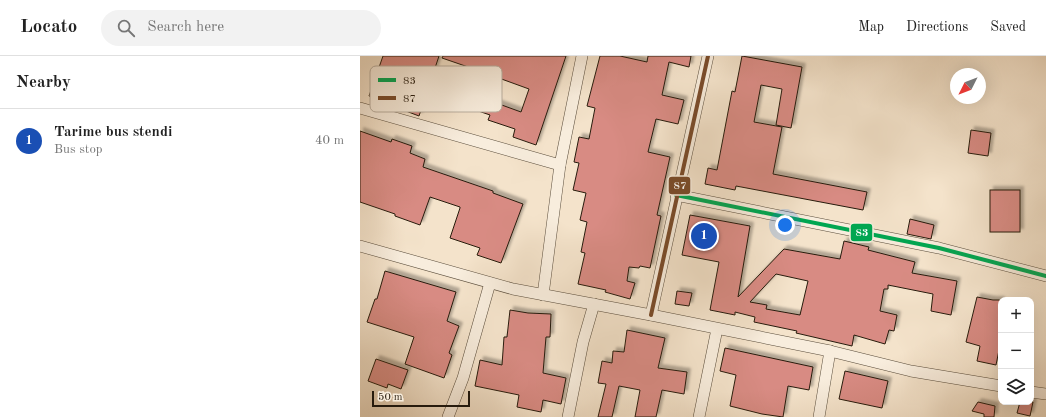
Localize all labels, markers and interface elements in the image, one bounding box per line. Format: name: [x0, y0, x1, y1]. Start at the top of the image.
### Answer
search box: [101, 10, 381, 46]
icon: search: [115, 17, 137, 39]
text: Locato: [20, 18, 77, 37]
text: Search here: [147, 20, 224, 35]
text: Map: [858, 20, 884, 34]
text: Directions: [906, 20, 968, 34]
text: Saved: [990, 20, 1026, 34]
legend: [370, 66, 502, 112]
north arrow: [950, 68, 986, 104]
text: Nearby: [16, 74, 71, 91]
text: 83: [403, 76, 416, 87]
text: 87: [403, 94, 416, 105]
text: Tarime bus stendi: [54, 125, 172, 140]
text: 1: [25, 134, 33, 147]
text: 40 m: [315, 134, 344, 147]
text: Bus stop: [54, 143, 103, 156]
line badge: 87: [668, 176, 691, 195]
text: 87: [674, 181, 686, 192]
your location: [775, 215, 795, 235]
pin: 1: [691, 221, 717, 251]
line badge: 83: [850, 223, 873, 242]
text: 83: [856, 228, 868, 239]
map controls: [998, 297, 1034, 405]
button: +: [998, 297, 1034, 333]
button: −: [998, 333, 1034, 369]
button: layers: [998, 369, 1034, 405]
scale bar: [372, 389, 470, 408]
text: 50 m: [378, 392, 403, 403]

